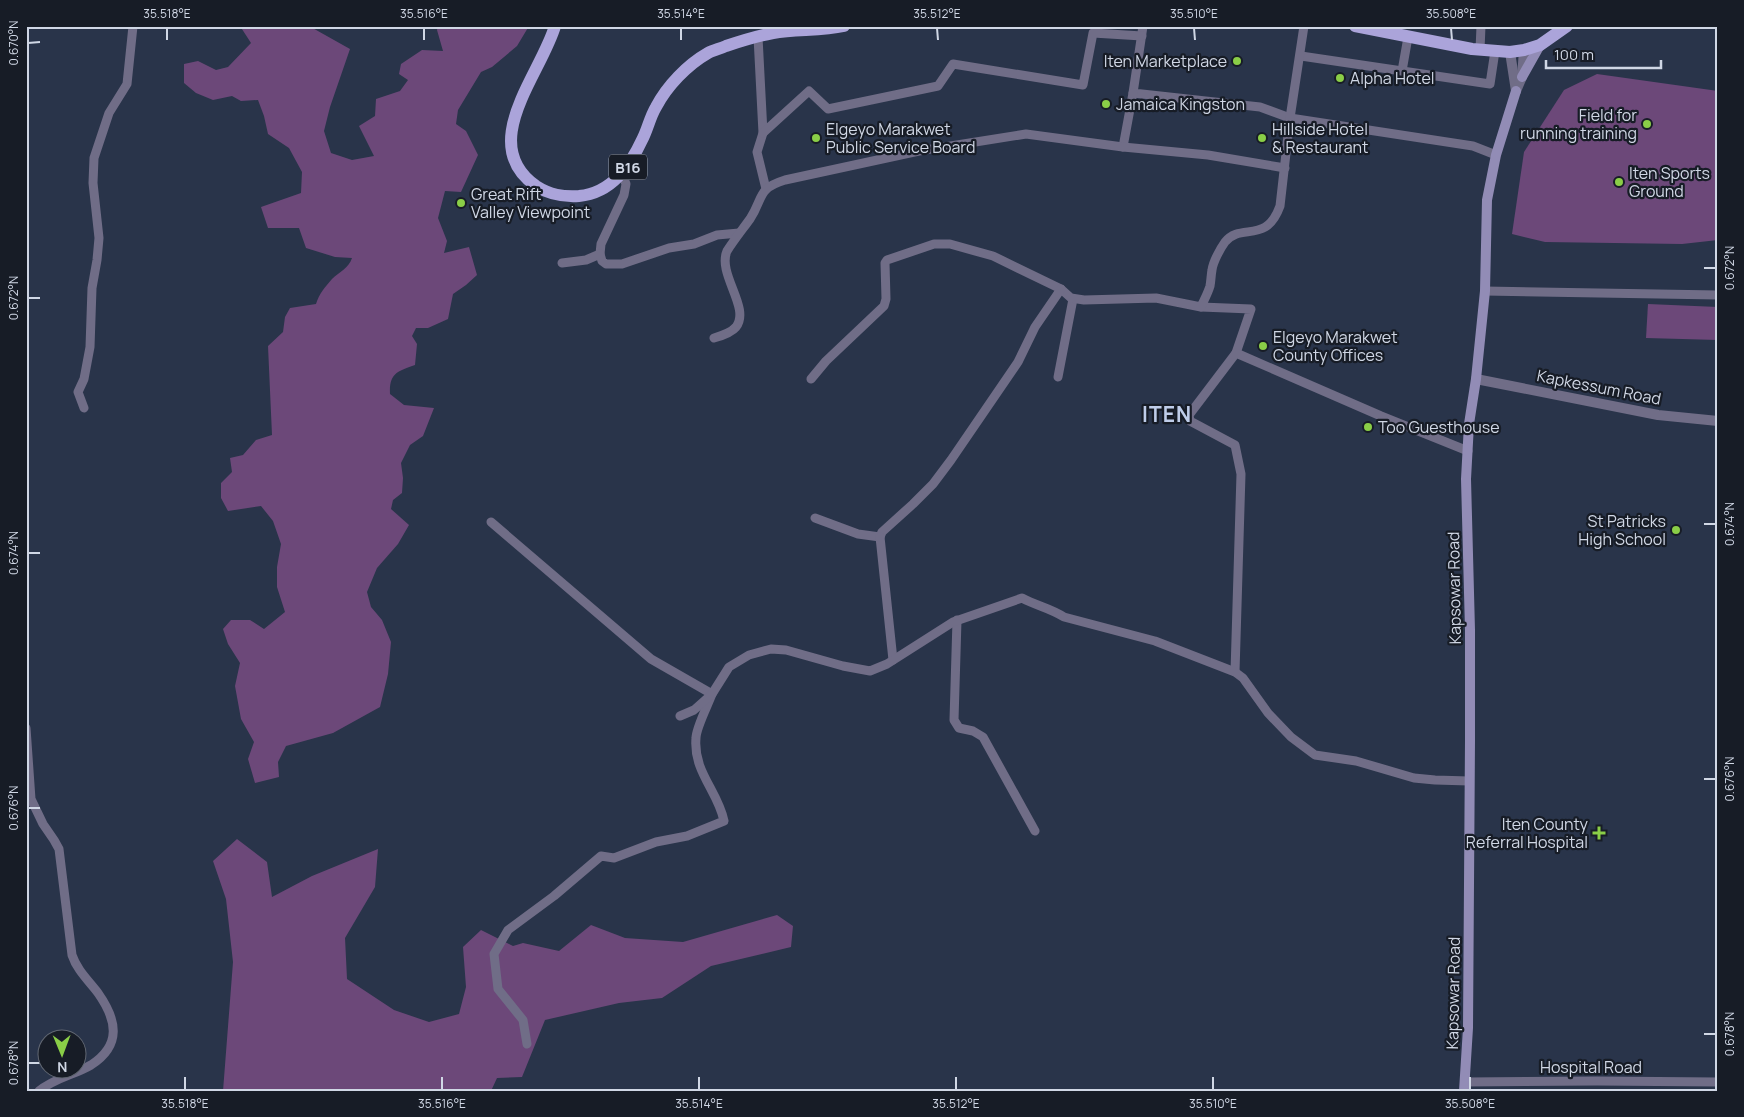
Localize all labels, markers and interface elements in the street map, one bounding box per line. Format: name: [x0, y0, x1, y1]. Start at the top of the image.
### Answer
text: 35.518°E: [143, 5, 191, 22]
text: 35.516°E: [400, 5, 448, 22]
text: 35.514°E: [657, 5, 705, 22]
text: 35.512°E: [913, 5, 961, 22]
text: 35.510°E: [1170, 5, 1218, 22]
text: 35.508°E: [1426, 5, 1476, 22]
text: 0.670°N: [5, 21, 22, 65]
scale bar: [1546, 38, 1662, 70]
text: 100 m: [1554, 44, 1594, 65]
place label: Iten Marketplace: [1104, 50, 1227, 72]
marker: Iten Marketplace: [1231, 55, 1243, 67]
place label: Alpha Hotel: [1350, 67, 1435, 89]
marker: Alpha Hotel: [1334, 72, 1346, 84]
place label: Jamaica Kingston: [1116, 93, 1245, 115]
marker: Jamaica Kingston: [1100, 98, 1112, 110]
place label: Field for running training: [1520, 104, 1637, 144]
place label: Elgeyo Marakwet Public Service Board: [826, 118, 975, 158]
place label: Hillside Hotel & Restaurant: [1272, 118, 1369, 158]
marker: Field for running training: [1641, 118, 1653, 130]
marker: Elgeyo Marakwet Public Service Board: [810, 132, 822, 144]
marker: Hillside Hotel & Restaurant: [1256, 132, 1268, 144]
road number: B16: [609, 154, 647, 180]
place label: Iten Sports Ground: [1629, 162, 1710, 202]
marker: Iten Sports Ground: [1613, 176, 1625, 188]
place label: Great Rift Valley Viewpoint: [471, 183, 590, 223]
marker: Great Rift Valley Viewpoint: [455, 197, 467, 209]
text: 0.672°N: [1721, 246, 1738, 290]
text: 0.672°N: [5, 276, 22, 320]
place label: Elgeyo Marakwet County Offices: [1273, 326, 1398, 366]
marker: Elgeyo Marakwet County Offices: [1257, 340, 1269, 352]
street label: Kapkessum Road: [1535, 364, 1663, 410]
district label: ITEN: [1142, 400, 1192, 428]
place label: Too Guesthouse: [1378, 416, 1500, 438]
marker: Too Guesthouse: [1362, 421, 1374, 433]
text: 0.674°N: [1721, 502, 1738, 546]
place label: St Patricks High School: [1578, 510, 1666, 550]
marker: St Patricks High School: [1670, 524, 1682, 536]
text: 0.674°N: [5, 531, 22, 575]
street label: Kapsowar Road: [1442, 531, 1466, 645]
text: 0.676°N: [1721, 757, 1738, 801]
text: 0.676°N: [5, 786, 22, 830]
place label: Iten County Referral Hospital: [1466, 813, 1589, 853]
marker: Iten County Referral Hospital: [1592, 826, 1606, 840]
street label: Kapsowar Road: [1441, 936, 1465, 1050]
text: 0.678°N: [1721, 1012, 1738, 1056]
north arrow: [38, 1030, 88, 1080]
text: 0.678°N: [5, 1041, 22, 1085]
street label: Hospital Road: [1540, 1056, 1642, 1078]
text: N: [57, 1058, 67, 1077]
text: 35.518°E: [161, 1095, 209, 1112]
text: 35.516°E: [418, 1095, 466, 1112]
text: 35.514°E: [675, 1095, 723, 1112]
text: 35.512°E: [932, 1095, 980, 1112]
text: 35.510°E: [1189, 1095, 1237, 1112]
text: 35.508°E: [1445, 1095, 1495, 1112]

